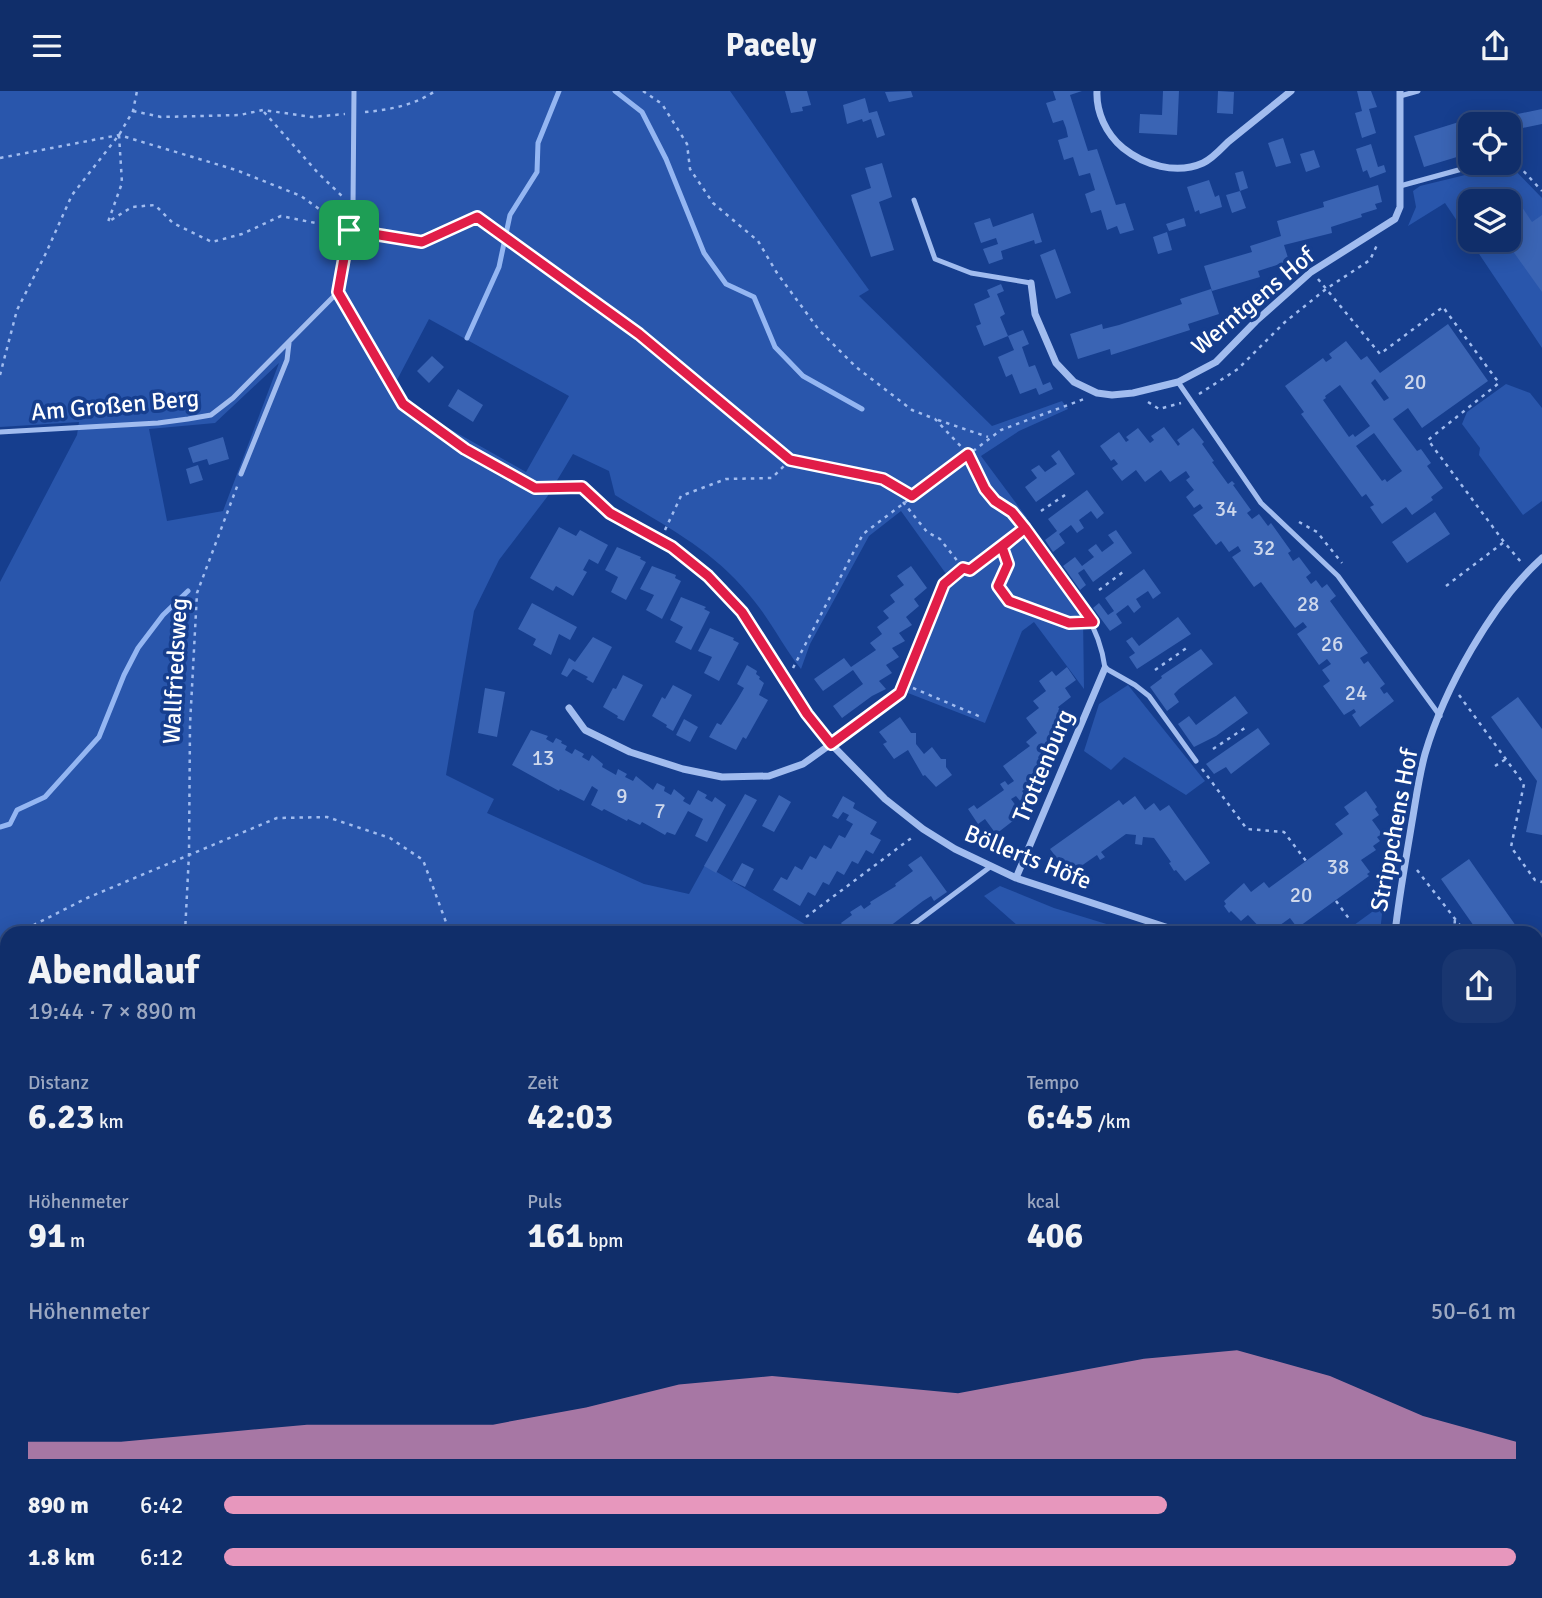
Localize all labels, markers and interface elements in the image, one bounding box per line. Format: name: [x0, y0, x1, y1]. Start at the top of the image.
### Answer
text: Pacely: [726, 26, 816, 65]
icon: menu: [28, 27, 66, 65]
icon: share: [1476, 27, 1514, 65]
map controls: [1458, 112, 1521, 252]
button: locate: [1458, 112, 1521, 175]
button: layers: [1458, 189, 1521, 252]
pin: [319, 200, 379, 260]
icon: arrive: [330, 211, 368, 249]
street label: Werntgens Hof: [1185, 240, 1322, 361]
house number: 20: [1404, 369, 1426, 395]
street label: Am Großen Berg: [30, 383, 200, 427]
house number: 34: [1215, 496, 1237, 522]
house number: 32: [1253, 535, 1275, 561]
house number: 28: [1297, 591, 1319, 617]
street label: Wallfriedsweg: [156, 597, 194, 745]
house number: 26: [1321, 631, 1343, 657]
house number: 24: [1345, 680, 1367, 706]
street label: Trottenburg: [1006, 705, 1080, 827]
house number: 13: [532, 745, 554, 771]
street label: Strippchens Hof: [1364, 745, 1425, 914]
house number: 9: [616, 783, 628, 809]
house number: 7: [654, 798, 666, 824]
street label: Böllerts Höfe: [960, 818, 1096, 896]
house number: 38: [1327, 854, 1349, 880]
house number: 20: [1290, 882, 1312, 908]
text: Abendlauf: [28, 947, 199, 994]
button: share: [1442, 949, 1516, 1023]
text: 19:44 · 7 × 890 m: [28, 997, 197, 1026]
text: Distanz: [28, 1071, 89, 1095]
text: Zeit: [527, 1071, 559, 1095]
text: Tempo: [1027, 1071, 1079, 1095]
text: 6.23: [28, 1095, 95, 1138]
text: 42:03: [527, 1095, 613, 1138]
text: 6:45: [1027, 1095, 1094, 1138]
text: km: [95, 1110, 124, 1134]
text: /km: [1094, 1110, 1131, 1134]
text: Höhenmeter: [28, 1190, 129, 1214]
text: Puls: [527, 1190, 562, 1214]
text: kcal: [1027, 1190, 1060, 1214]
text: 91: [28, 1214, 66, 1257]
text: 161: [527, 1214, 584, 1257]
text: 406: [1027, 1214, 1083, 1257]
text: m: [66, 1229, 85, 1253]
text: bpm: [584, 1229, 623, 1253]
text: Höhenmeter: [28, 1297, 150, 1326]
text: 50–61 m: [1431, 1297, 1516, 1326]
text: 890 m: [28, 1491, 89, 1520]
text: 6:42: [140, 1491, 183, 1520]
text: 1.8 km: [28, 1543, 95, 1572]
text: 6:12: [140, 1543, 183, 1572]

